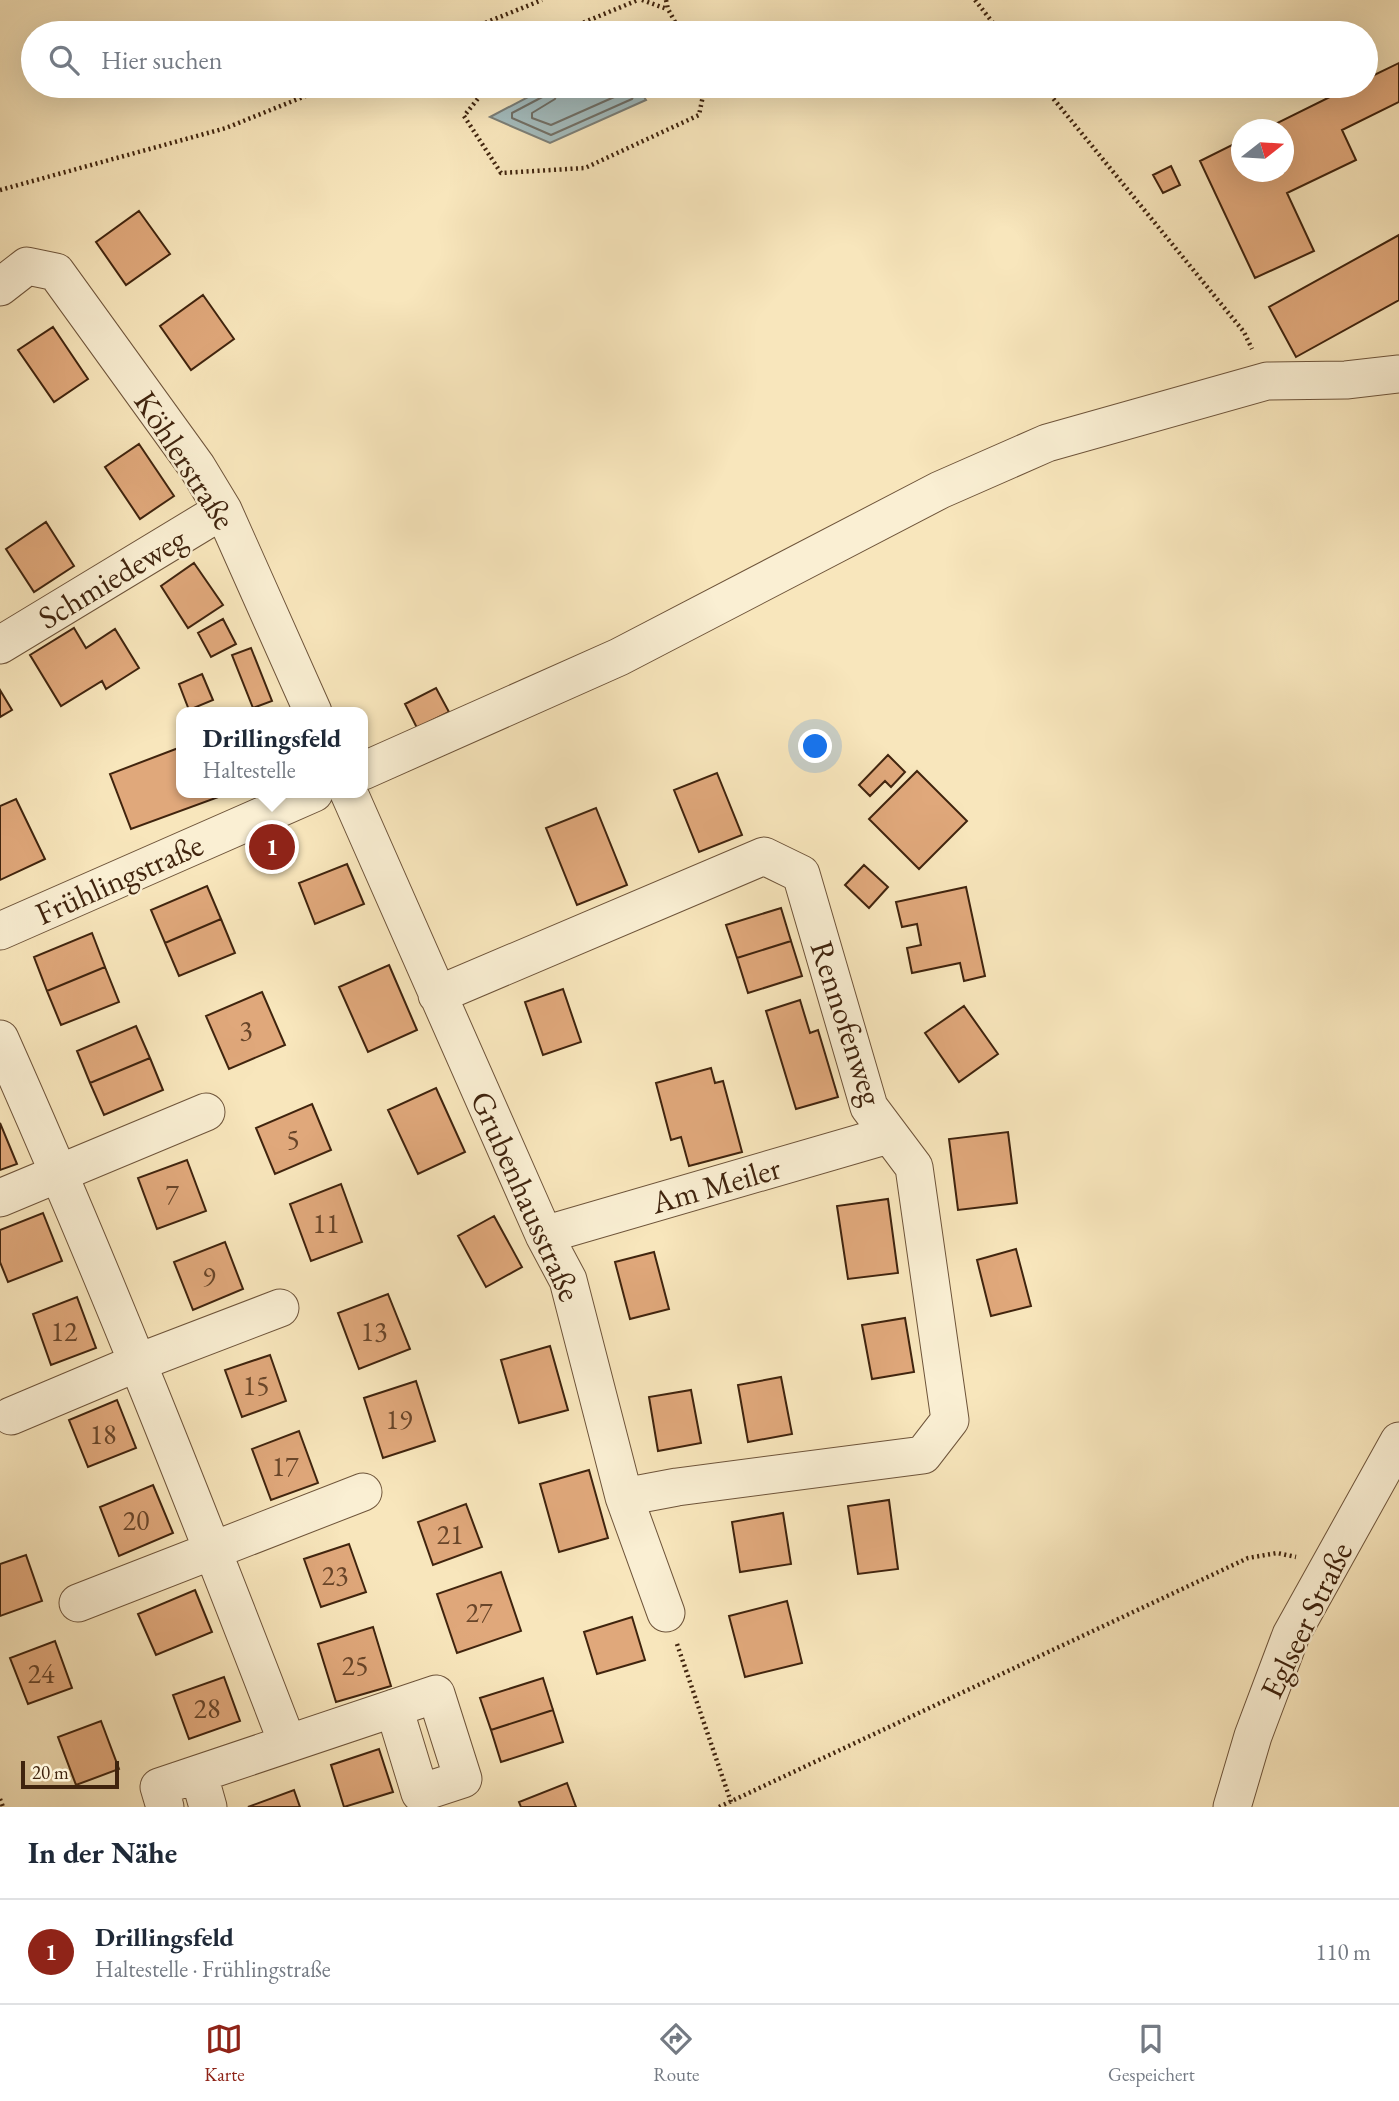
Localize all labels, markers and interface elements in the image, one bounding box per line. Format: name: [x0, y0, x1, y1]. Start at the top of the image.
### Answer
search box: [21, 21, 1378, 98]
icon: search: [45, 41, 83, 79]
text: Hier suchen: [101, 43, 222, 77]
north arrow: [1231, 119, 1294, 182]
street label: Köhlerstraße: [125, 383, 245, 537]
street label: Schmiedeweg: [30, 517, 195, 639]
popup: [176, 707, 368, 798]
text: Drillingsfeld: [203, 721, 341, 755]
your location: [798, 729, 832, 763]
text: Haltestelle: [203, 755, 296, 785]
pin: 1: [249, 821, 295, 873]
street label: Frühlingstraße: [29, 823, 209, 935]
street label: Rennofenweg: [801, 935, 894, 1112]
house number: 3: [239, 1012, 253, 1048]
street label: Grubenhausstraße: [461, 1084, 591, 1308]
house number: 5: [286, 1121, 300, 1157]
street label: Am Meiler: [645, 1146, 786, 1224]
house number: 7: [165, 1176, 179, 1212]
house number: 11: [313, 1205, 339, 1241]
house number: 9: [202, 1258, 216, 1294]
house number: 12: [51, 1313, 78, 1349]
house number: 13: [361, 1313, 387, 1349]
house number: 15: [243, 1367, 269, 1403]
house number: 19: [386, 1401, 412, 1437]
house number: 18: [90, 1416, 116, 1452]
house number: 17: [272, 1448, 299, 1484]
house number: 20: [123, 1502, 149, 1538]
house number: 21: [437, 1516, 463, 1552]
street label: Eglseer Straße: [1250, 1535, 1362, 1705]
house number: 23: [322, 1557, 348, 1593]
house number: 27: [466, 1594, 493, 1630]
house number: 25: [342, 1647, 368, 1683]
house number: 24: [28, 1655, 55, 1691]
house number: 28: [194, 1690, 220, 1726]
scale bar: [21, 1758, 119, 1790]
text: 20 m: [32, 1760, 69, 1785]
text: In der Nähe: [28, 1833, 177, 1872]
text: Drillingsfeld: [95, 1920, 234, 1954]
text: 1: [45, 1937, 57, 1967]
text: 110 m: [1315, 1937, 1371, 1967]
text: Haltestelle · Frühlingstraße: [95, 1954, 331, 1984]
tab: Karte: [204, 2020, 245, 2087]
tab: Route: [653, 2020, 700, 2087]
tab: Gespeichert: [1108, 2020, 1195, 2087]

